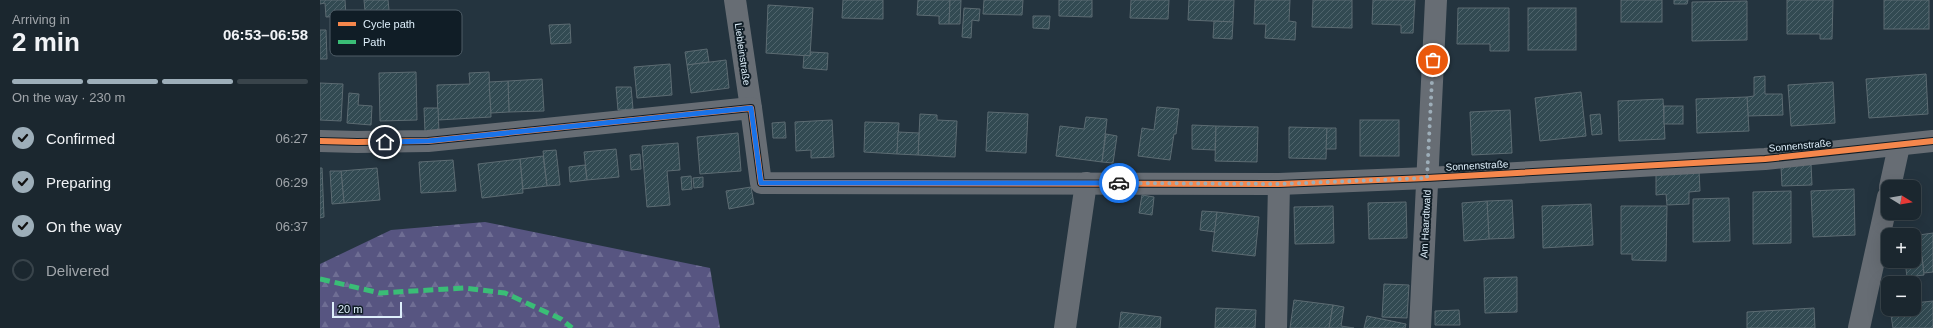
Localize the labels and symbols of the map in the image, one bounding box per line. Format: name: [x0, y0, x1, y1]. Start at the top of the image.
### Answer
legend: [330, 10, 462, 56]
text: Cycle path: [363, 18, 415, 30]
street label: Liebleinstraße: [733, 22, 752, 86]
text: Path: [363, 36, 386, 48]
pin: [1416, 43, 1450, 77]
pin: [368, 125, 402, 159]
street label: Sonnenstraße: [1768, 137, 1832, 154]
street label: Sonnenstraße: [1445, 158, 1509, 173]
courier: [1099, 163, 1139, 203]
north arrow: [1881, 180, 1921, 220]
street label: Am Haardtwald: [1418, 190, 1433, 258]
scale bar: [332, 300, 402, 319]

